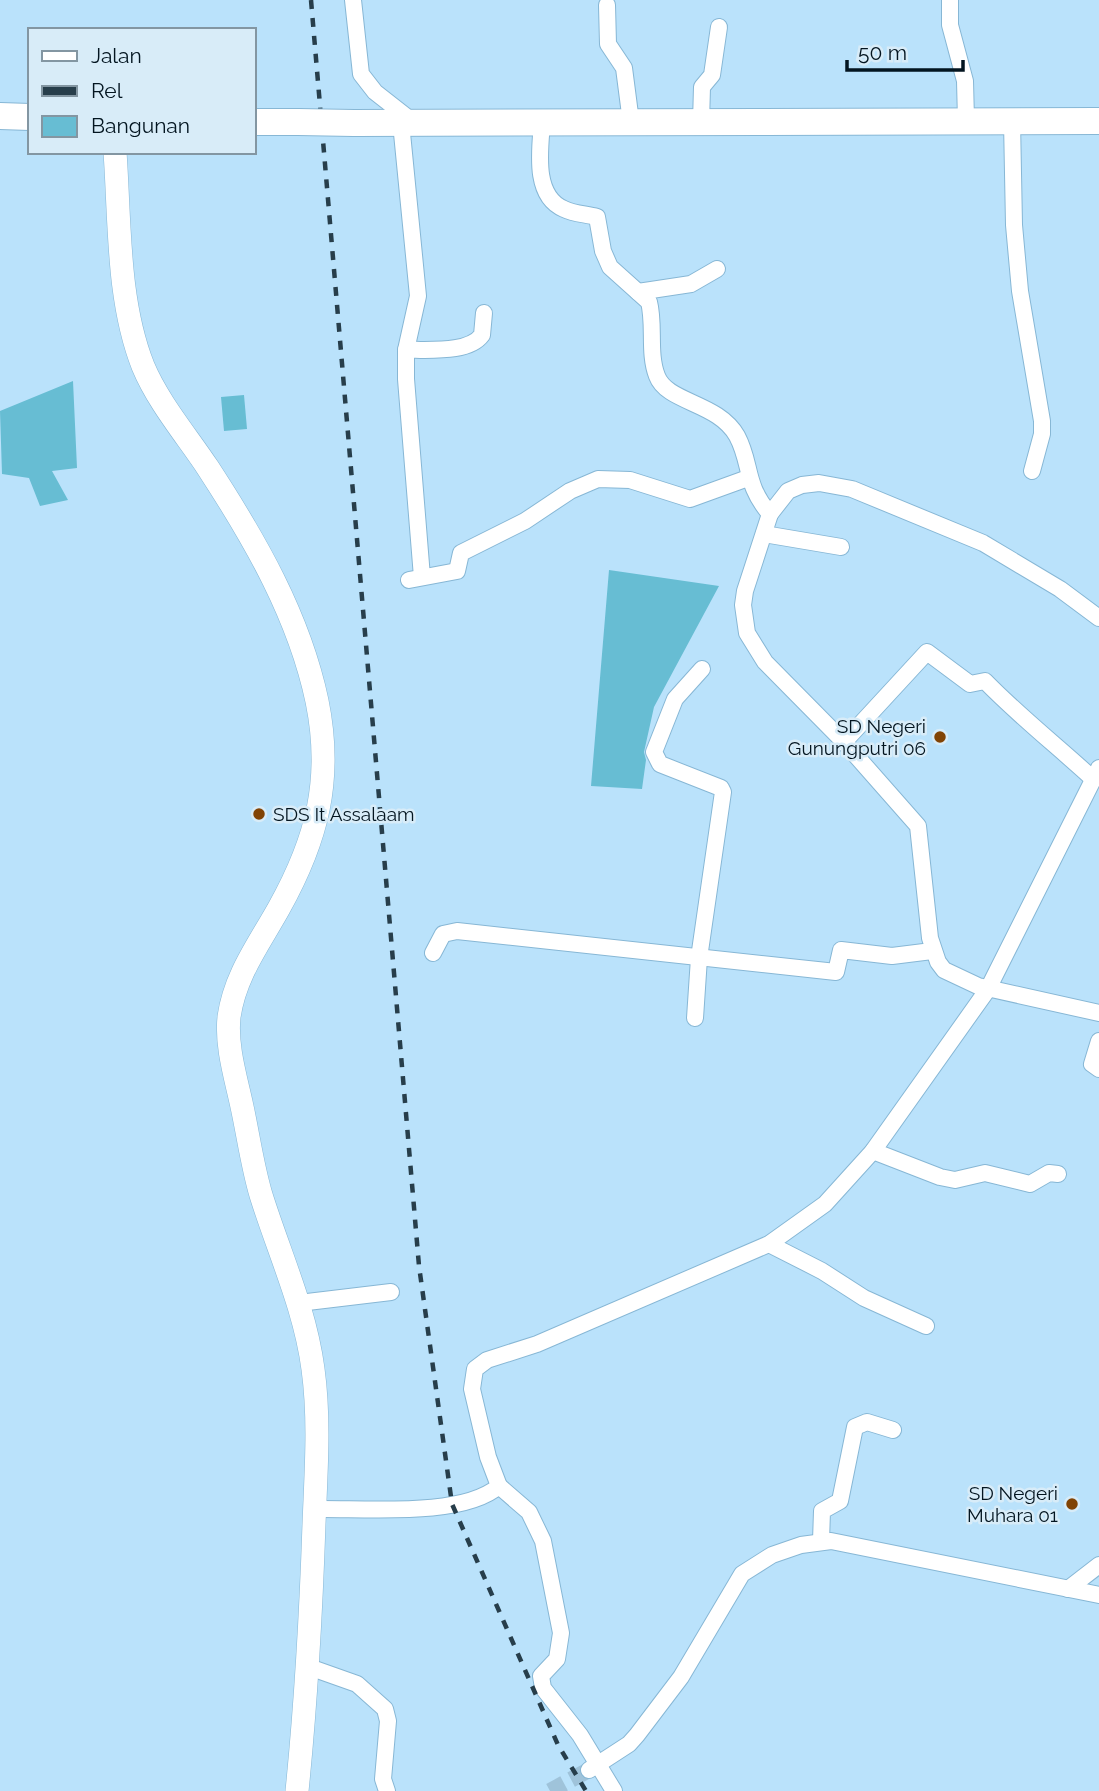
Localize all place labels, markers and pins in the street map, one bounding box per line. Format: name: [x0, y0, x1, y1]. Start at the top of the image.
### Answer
place label: SD Negeri Gunungputri 06: [788, 715, 926, 759]
marker: SD Negeri Gunungputri 06: [932, 729, 948, 745]
place label: SDS It Assalaam: [273, 803, 415, 825]
marker: SDS It Assalaam: [251, 806, 267, 822]
place label: SD Negeri Muhara 01: [967, 1482, 1058, 1526]
marker: SD Negeri Muhara 01: [1064, 1496, 1080, 1512]

